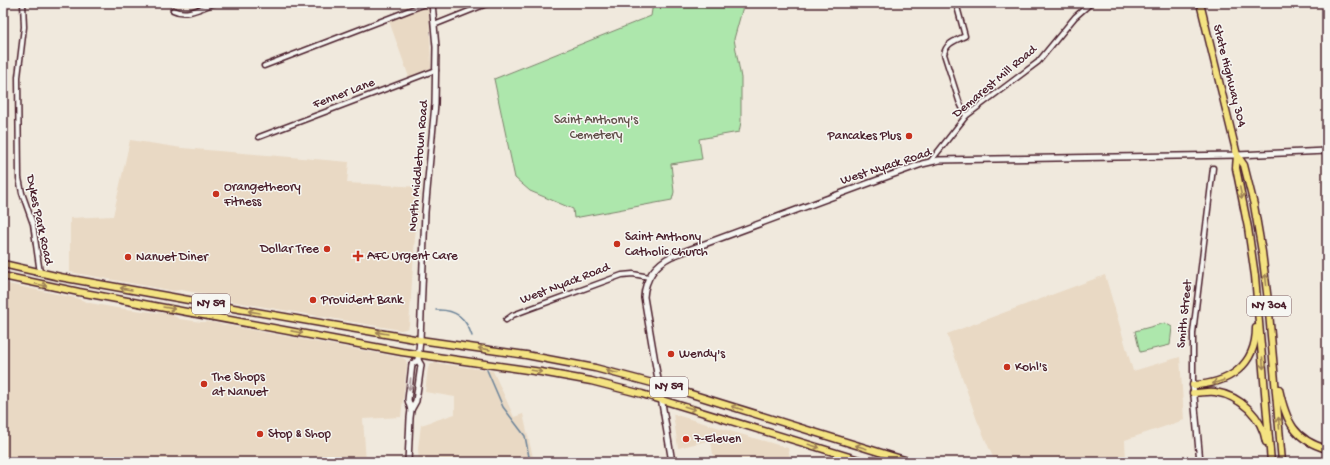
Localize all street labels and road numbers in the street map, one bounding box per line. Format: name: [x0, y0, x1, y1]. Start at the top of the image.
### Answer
street label: State Highway 304: [1209, 23, 1249, 129]
street label: Demarest Mill Road: [949, 42, 1041, 122]
street label: Fenner Lane: [310, 75, 377, 113]
street label: North Middletown Road: [406, 98, 432, 232]
street label: West Nyack Road: [839, 145, 935, 189]
street label: Dykes Park Road: [22, 173, 56, 268]
street label: West Nyack Road: [518, 260, 613, 308]
street label: Smith Street: [1174, 278, 1196, 349]
road number: NY 59: [192, 294, 230, 314]
road number: NY 304: [1247, 296, 1291, 316]
road number: NY 59: [650, 377, 688, 397]

